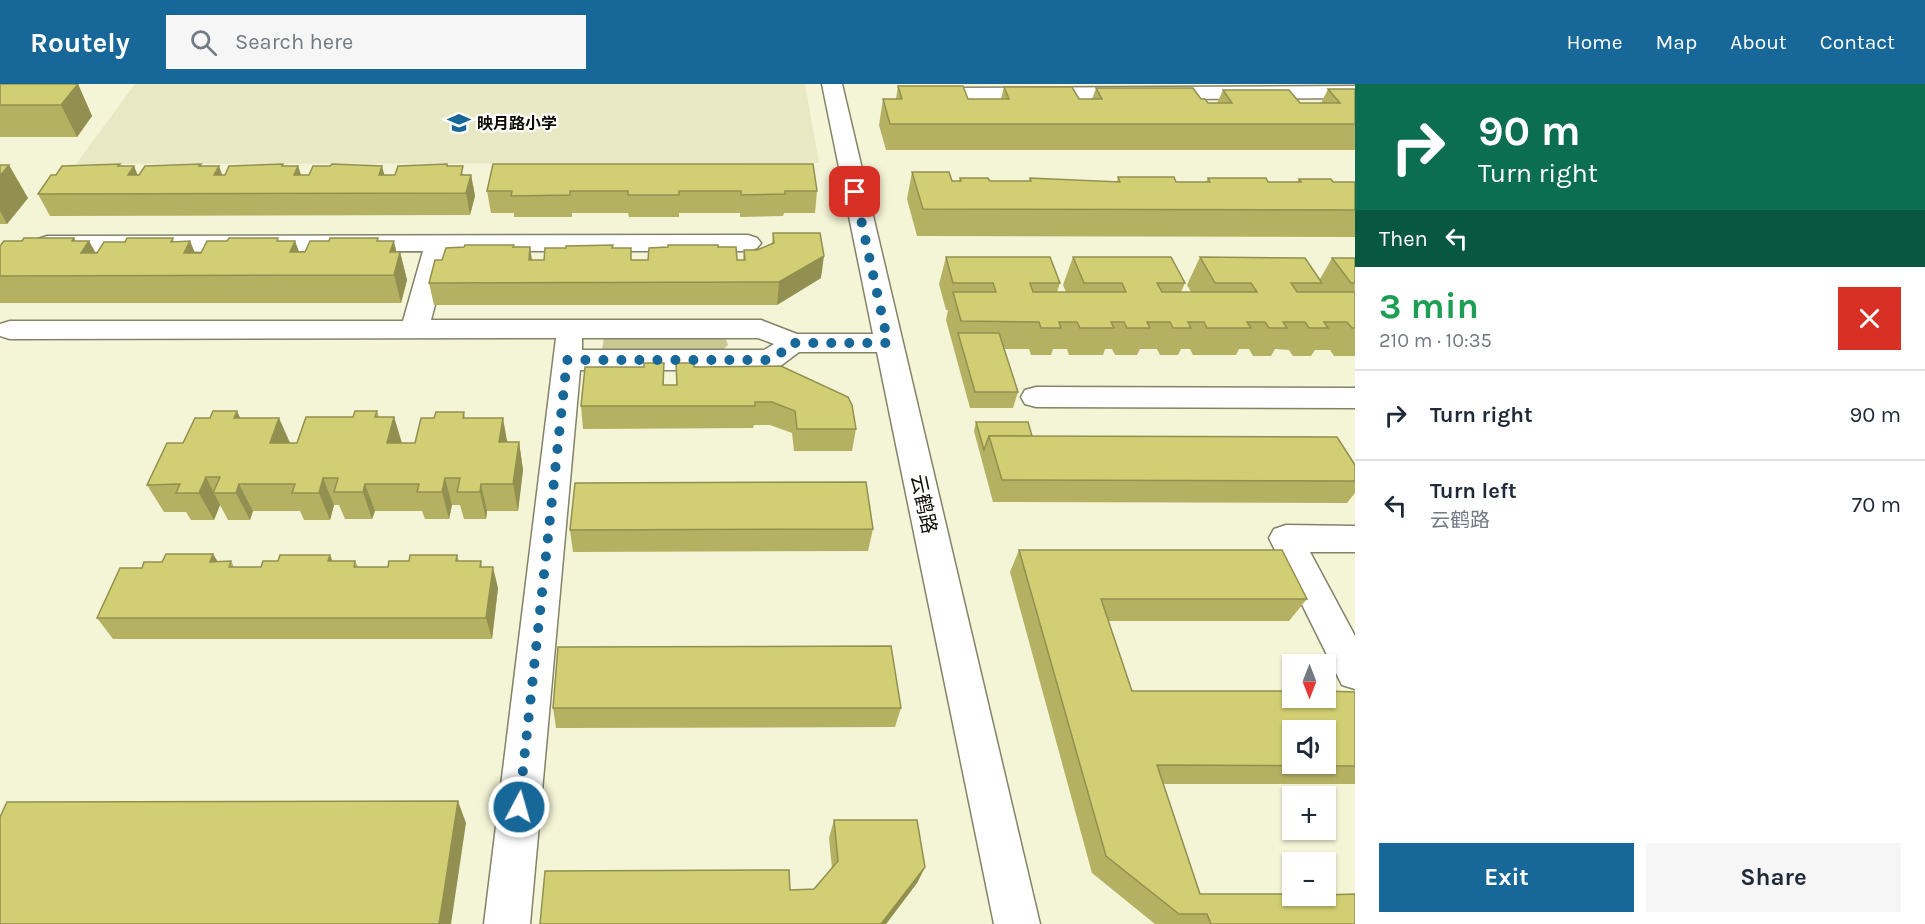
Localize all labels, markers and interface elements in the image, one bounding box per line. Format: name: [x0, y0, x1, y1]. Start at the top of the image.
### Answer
search box: [166, 15, 586, 69]
text: Routely: [30, 26, 130, 59]
icon: search: [187, 26, 220, 59]
text: Search here: [235, 29, 353, 55]
text: Home: [1567, 30, 1623, 54]
text: Map: [1656, 30, 1697, 54]
text: About: [1730, 30, 1787, 54]
text: Contact: [1820, 30, 1895, 54]
text: 90 m: [1478, 106, 1581, 156]
icon: right: [1379, 108, 1457, 186]
school or university icon: 映月路小学: [446, 110, 472, 136]
place label: 映月路小学: [477, 114, 557, 133]
text: Turn right: [1478, 157, 1598, 189]
pin: [829, 166, 880, 217]
icon: arrive: [838, 175, 871, 208]
icon: left: [1440, 222, 1473, 255]
text: Then: [1379, 226, 1428, 252]
text: 3 min: [1379, 285, 1479, 327]
button: close: [1838, 287, 1901, 350]
text: 210 m · 10:35: [1379, 329, 1492, 352]
icon: right: [1379, 399, 1412, 432]
text: Turn right: [1430, 402, 1533, 428]
text: 90 m: [1849, 402, 1901, 428]
street label: 云鹤路: [906, 472, 941, 536]
text: Turn left: [1430, 478, 1517, 504]
icon: left: [1379, 489, 1412, 522]
text: 70 m: [1852, 492, 1901, 518]
text: 云鹤路: [1430, 509, 1490, 532]
north arrow: [1282, 654, 1336, 708]
map controls: [1282, 654, 1336, 906]
button: sound: [1282, 720, 1336, 774]
position arrow: [487, 775, 551, 839]
button: +: [1282, 786, 1336, 840]
button: Exit: [1379, 843, 1634, 912]
button: Share: [1646, 843, 1901, 912]
button: −: [1282, 852, 1336, 906]

